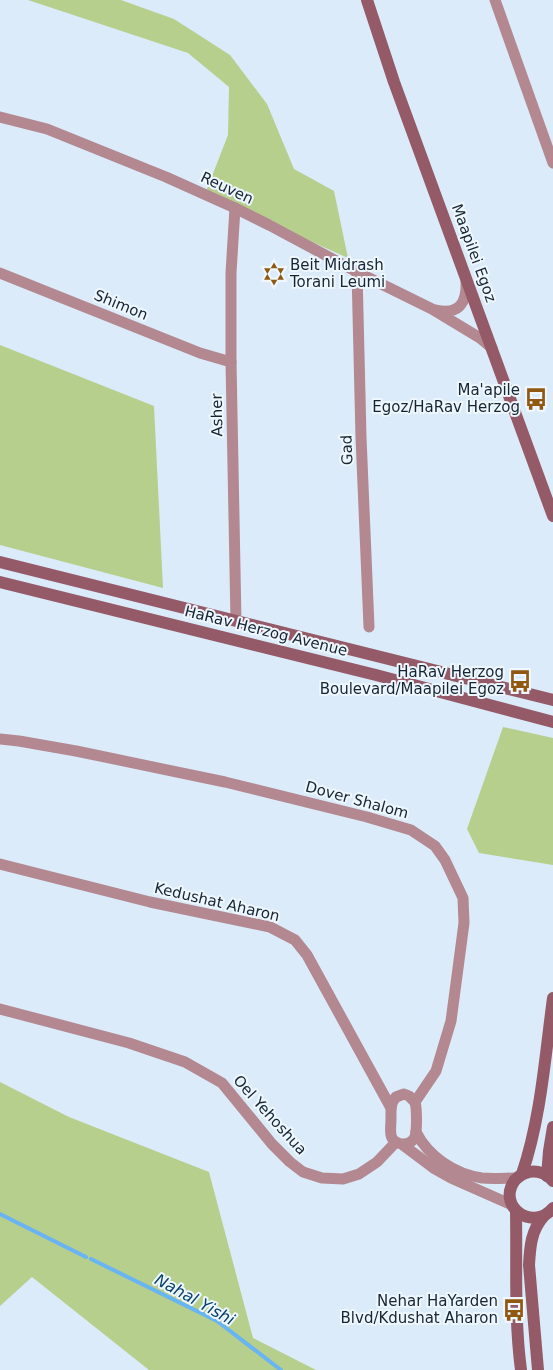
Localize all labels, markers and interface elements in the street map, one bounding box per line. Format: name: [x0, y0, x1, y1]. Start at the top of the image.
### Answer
street label: Reuven: [198, 168, 256, 208]
street label: Maapilei Egoz: [448, 201, 500, 305]
place label: Beit Midrash Torani Leumi: [289, 256, 385, 291]
synagogue icon: Beit Midrash Torani Leumi: [261, 261, 287, 287]
street label: Shimon: [91, 286, 151, 324]
place label: Ma'apile Egoz/HaRav Herzog: [372, 381, 520, 416]
bus stop icon: Ma'apile Egoz/HaRav Herzog: [523, 386, 549, 412]
street label: Asher: [208, 393, 226, 437]
street label: Gad: [337, 435, 357, 465]
street label: HaRav Herzog Avenue: [183, 602, 349, 660]
place label: HaRav Herzog Boulevard/Maapilei Egoz: [320, 663, 504, 698]
bus stop icon: HaRav Herzog Boulevard/Maapilei Egoz: [507, 668, 533, 694]
street label: Dover Shalom: [303, 778, 411, 822]
street label: Kedushat Aharon: [153, 879, 281, 925]
street label: Oel Yehoshua: [229, 1071, 311, 1159]
water label: Nahal Yishi: [152, 1270, 238, 1329]
place label: Nehar HaYarden Blvd/Kdushat Aharon: [341, 1292, 498, 1327]
bus stop icon: Nehar HaYarden Blvd/Kdushat Aharon: [501, 1297, 527, 1323]

